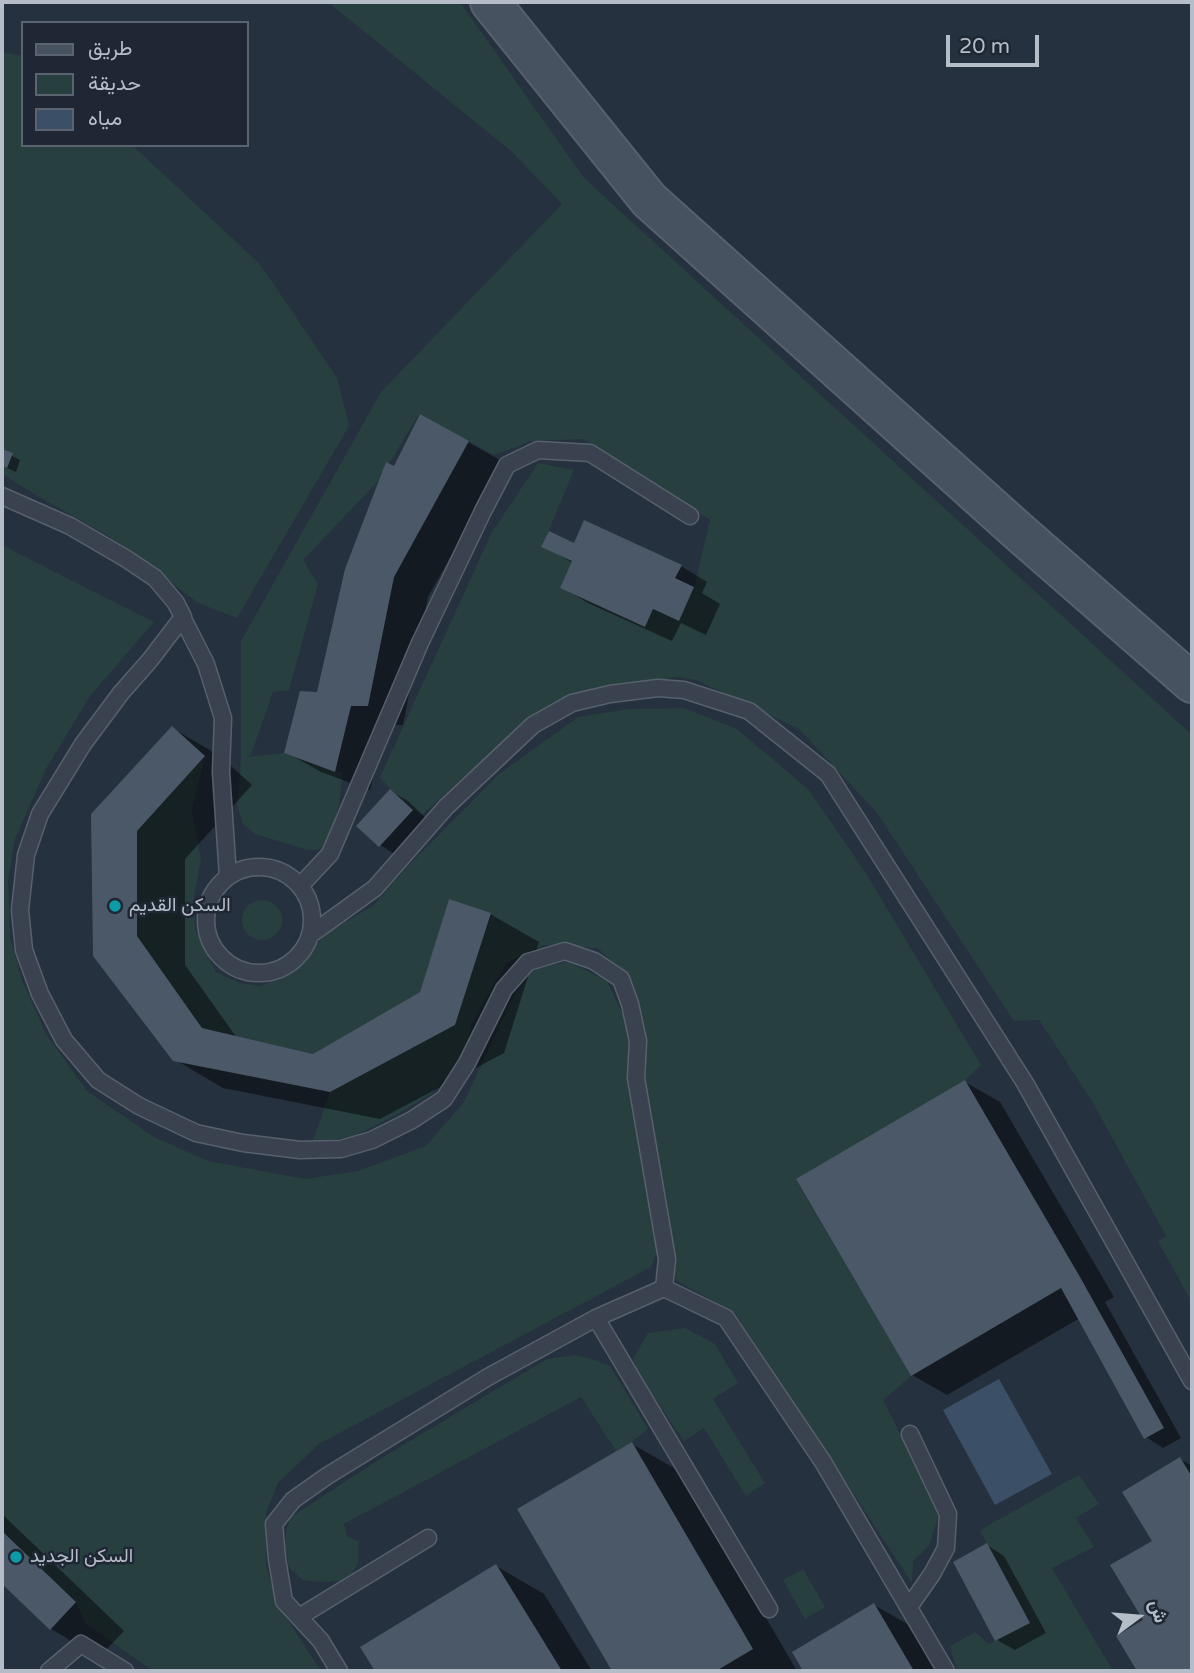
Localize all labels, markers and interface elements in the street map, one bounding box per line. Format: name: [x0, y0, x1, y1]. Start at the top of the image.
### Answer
legend: [21, 21, 248, 147]
scale bar: [949, 21, 1042, 65]
text: 20 m: [959, 34, 1010, 59]
text: طريق: [88, 36, 133, 61]
text: حديقة: [88, 71, 141, 96]
text: مياه: [88, 106, 122, 131]
place label: السكن القديم: [129, 895, 231, 917]
marker: السكن القديم: [107, 898, 123, 914]
place label: السكن الجديد: [30, 1546, 133, 1568]
marker: السكن الجديد: [8, 1549, 24, 1565]
north arrow: [1103, 1582, 1173, 1652]
text: ش: [1144, 1597, 1172, 1625]

